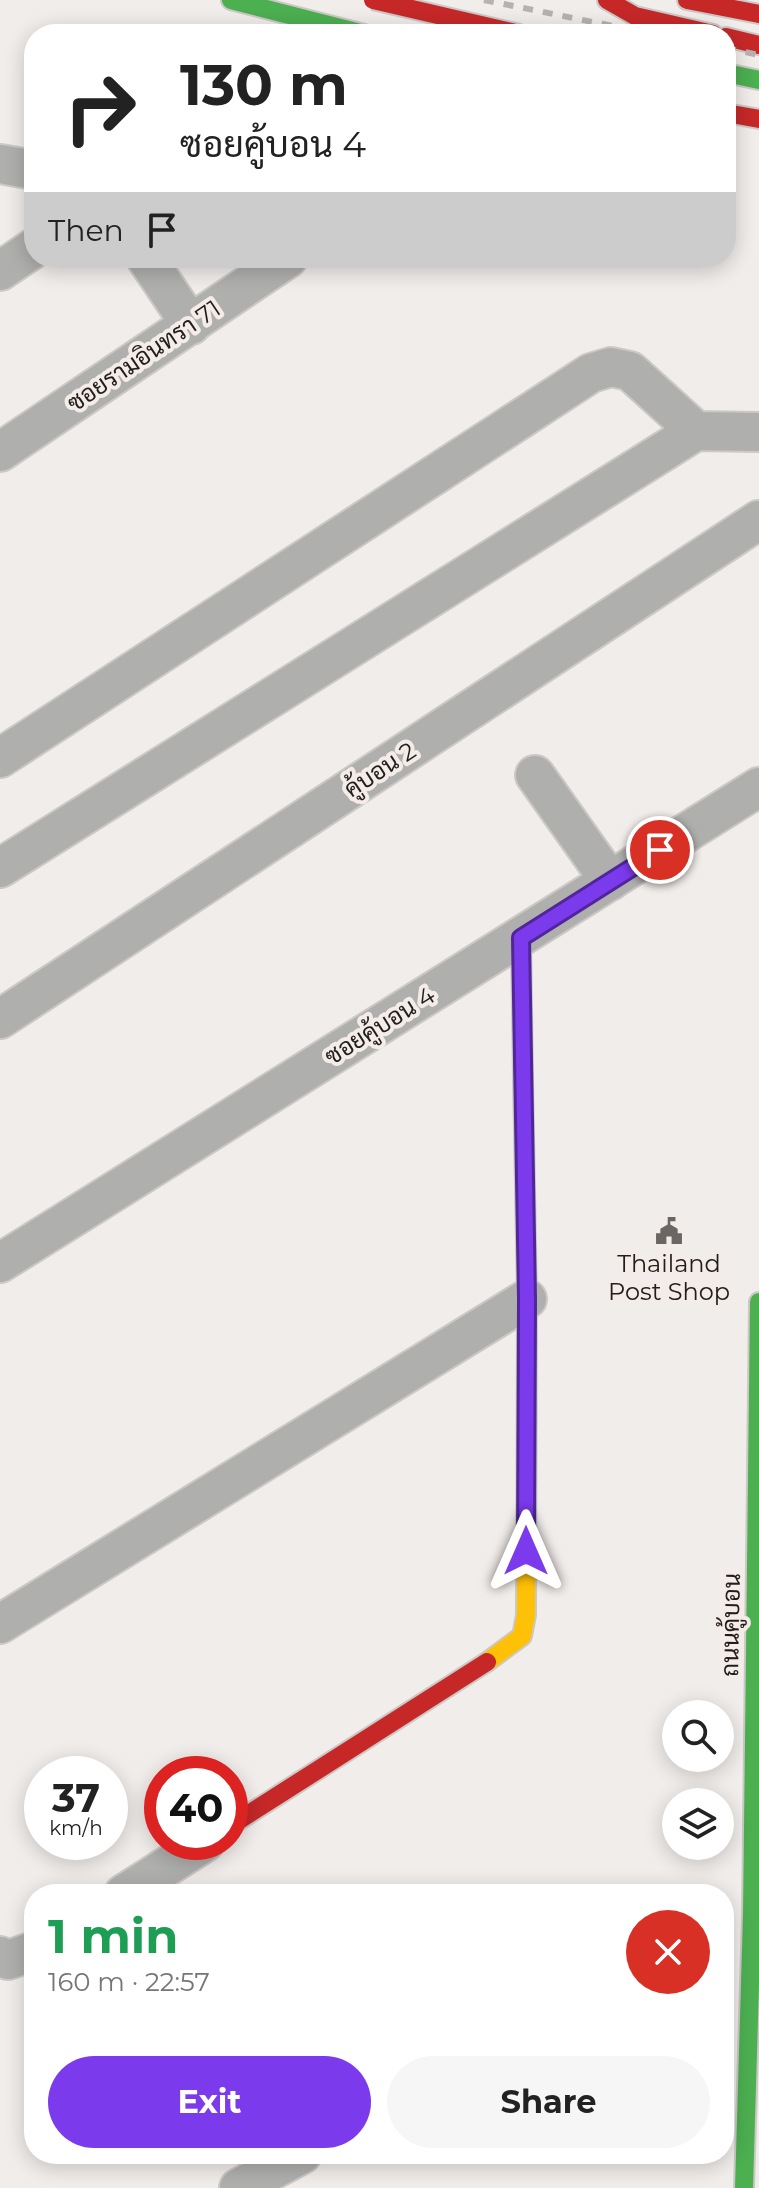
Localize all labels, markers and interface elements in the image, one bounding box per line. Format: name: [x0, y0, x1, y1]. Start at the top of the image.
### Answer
text: 130 m: [180, 51, 348, 119]
icon: right: [48, 56, 152, 160]
text: ซอยคู้บอน 4: [180, 122, 366, 166]
icon: arrive: [140, 208, 184, 252]
text: Then: [48, 212, 124, 249]
street label: ซอยรามอินทรา 71: [62, 294, 226, 417]
street label: คู้บอน 2: [339, 736, 422, 806]
pin: [626, 816, 694, 884]
icon: arrive: [638, 828, 682, 872]
street label: ซอยคู้บอน 4: [319, 980, 442, 1073]
public building icon: Thailand Post Shop: [654, 1216, 684, 1246]
place label: Thailand Post Shop: [608, 1249, 730, 1306]
position arrow: [484, 1509, 568, 1593]
street label: ถนนคู้บอน: [715, 1573, 749, 1677]
map controls: [662, 1700, 734, 1860]
button: search: [662, 1700, 734, 1772]
speed limit sign: 40: [144, 1756, 248, 1860]
text: 37: [52, 1773, 100, 1822]
button: layers: [662, 1788, 734, 1860]
text: km/h: [49, 1816, 103, 1840]
text: 1 min: [48, 1907, 178, 1965]
button: close: [626, 1910, 710, 1994]
text: 160 m · 22:57: [48, 1966, 210, 1998]
button: Exit: [48, 2056, 371, 2148]
button: Share: [387, 2056, 710, 2148]

